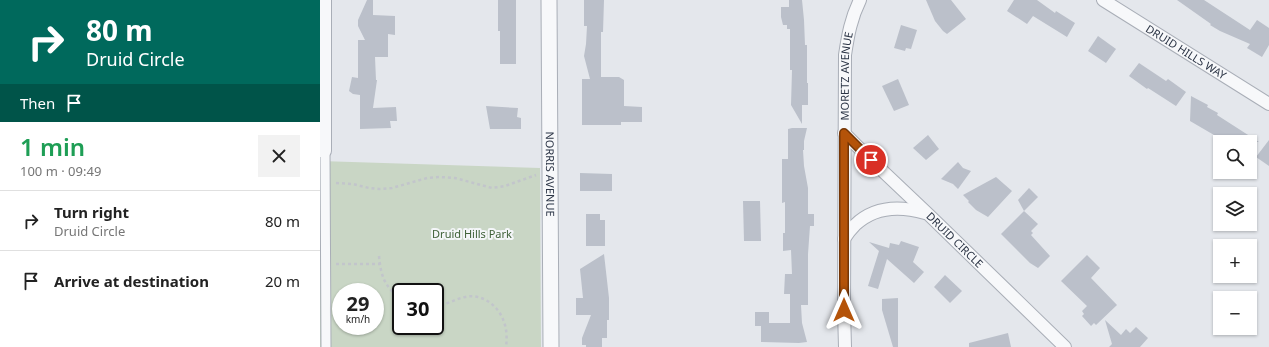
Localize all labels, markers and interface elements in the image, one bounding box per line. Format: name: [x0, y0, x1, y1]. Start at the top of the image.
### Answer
text: 80 m: [86, 11, 153, 49]
icon: right: [20, 16, 72, 68]
street label: DRUID HILLS WAY: [1143, 21, 1230, 83]
street label: MORETZ AVENUE: [837, 30, 856, 120]
text: Druid Circle: [86, 47, 185, 71]
icon: arrive: [63, 92, 85, 114]
text: Then: [20, 93, 55, 113]
text: 1 min: [20, 130, 85, 163]
street label: NORRIS AVENUE: [543, 131, 558, 217]
button: close: [258, 135, 300, 177]
map controls: [1213, 135, 1257, 335]
button: search: [1213, 135, 1257, 179]
pin: [854, 143, 888, 177]
icon: arrive: [860, 149, 882, 171]
text: 100 m · 09:49: [20, 162, 101, 180]
button: layers: [1213, 187, 1257, 231]
text: Turn right: [54, 202, 129, 222]
street label: DRUID CIRCLE: [923, 208, 987, 271]
icon: right: [20, 210, 42, 232]
text: 80 m: [265, 211, 300, 231]
text: Druid Circle: [54, 222, 125, 240]
park label: Druid Hills Park: [432, 226, 512, 241]
button: +: [1213, 239, 1257, 283]
icon: arrive: [20, 270, 42, 292]
text: Arrive at destination: [54, 271, 209, 291]
text: 20 m: [265, 271, 300, 291]
speed limit sign: 30: [392, 283, 444, 335]
position arrow: [823, 289, 865, 331]
text: 29: [347, 290, 369, 317]
button: −: [1213, 291, 1257, 335]
text: km/h: [346, 312, 370, 326]

